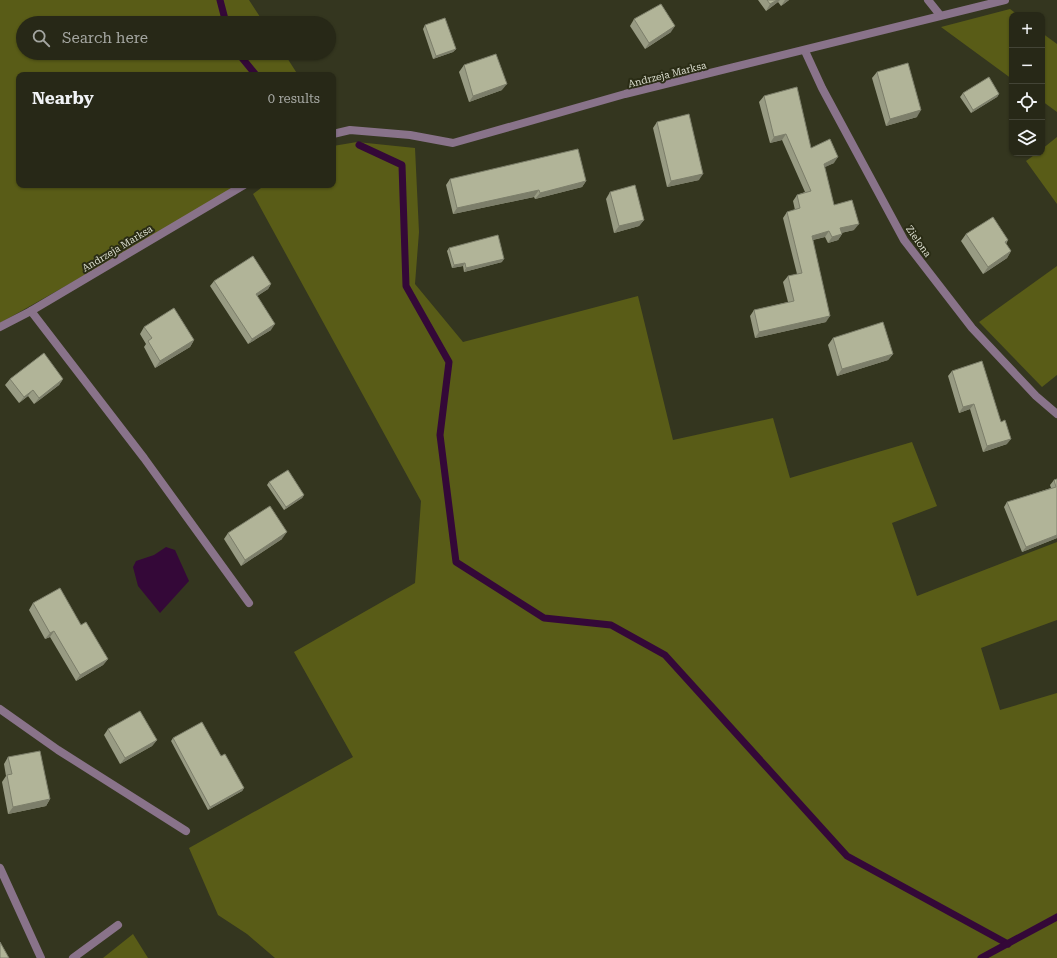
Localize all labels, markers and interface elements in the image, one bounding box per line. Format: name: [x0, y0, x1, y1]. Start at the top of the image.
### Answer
map controls: [1009, 12, 1045, 156]
button: +: [1009, 12, 1045, 48]
search box: [16, 16, 336, 60]
icon: search: [30, 27, 52, 49]
text: Search here: [62, 29, 148, 47]
button: −: [1009, 48, 1045, 84]
street label: Andrzeja Marksa: [627, 59, 708, 90]
button: locate: [1009, 84, 1045, 120]
text: Nearby: [32, 88, 94, 108]
text: 0 results: [268, 91, 320, 106]
button: layers: [1009, 120, 1045, 156]
street label: Andrzeja Marksa: [80, 223, 155, 274]
street label: Zielona: [904, 223, 934, 260]

